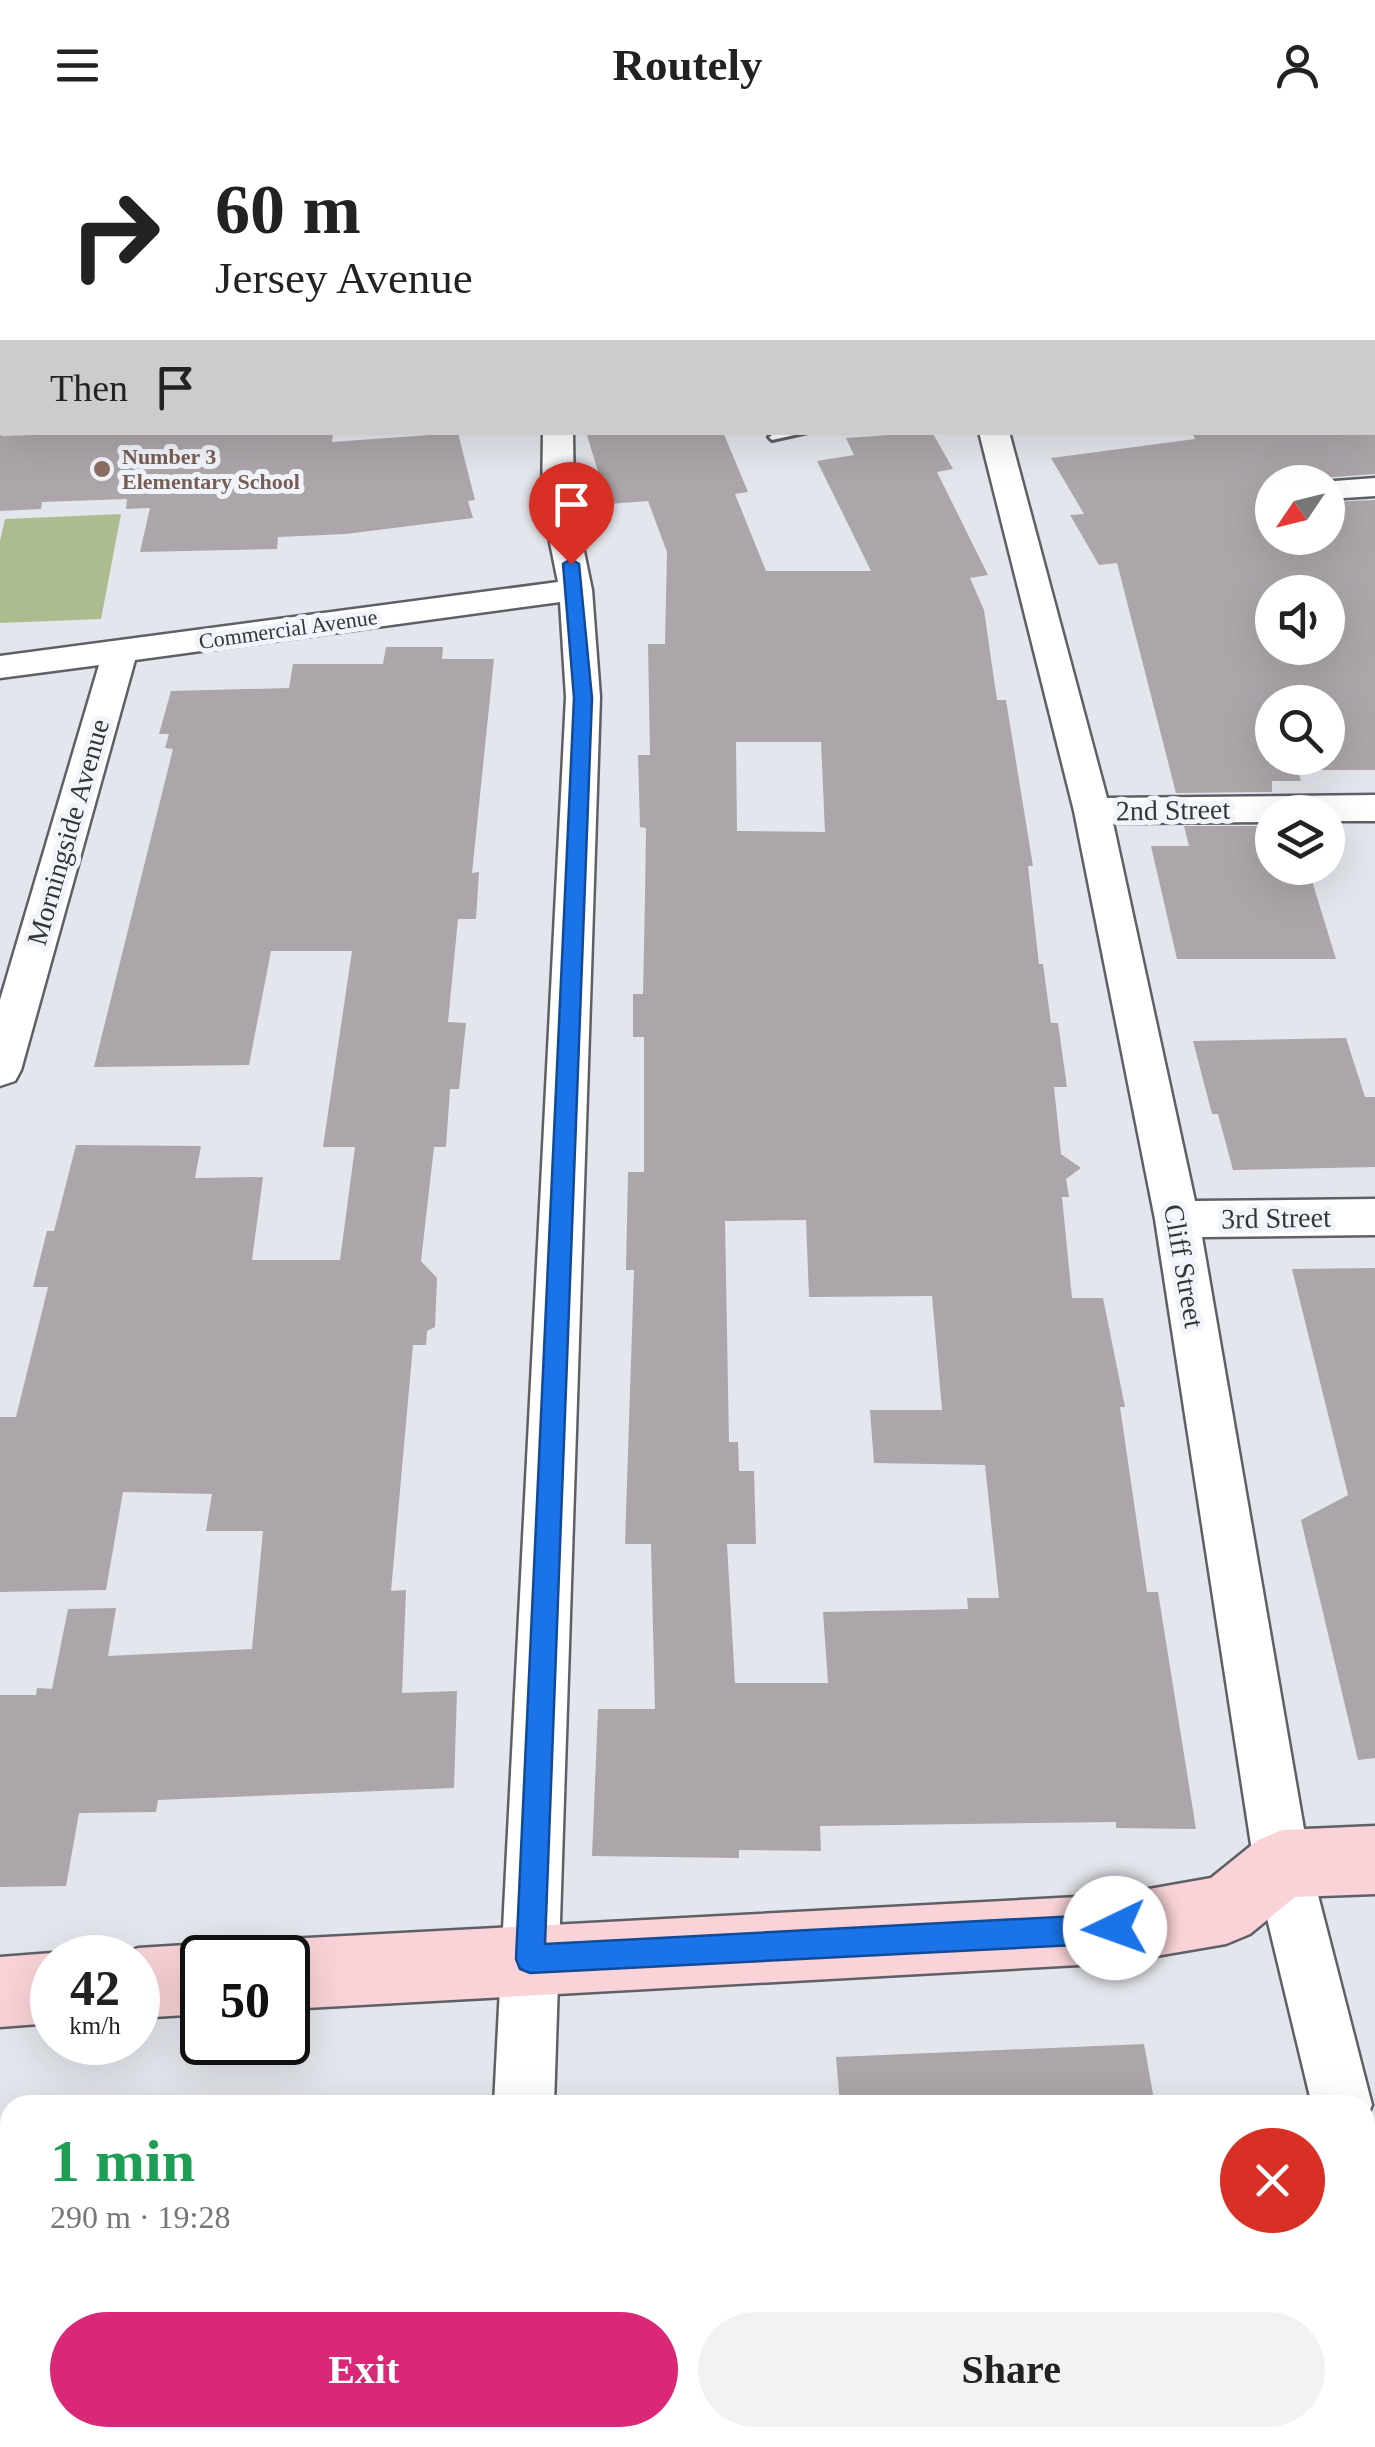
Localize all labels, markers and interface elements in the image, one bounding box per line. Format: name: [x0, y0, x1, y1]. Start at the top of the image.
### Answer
icon: menu: [50, 38, 105, 93]
icon: person: [1270, 38, 1325, 93]
text: Routely: [613, 40, 763, 90]
icon: right: [50, 170, 180, 300]
text: 60 m: [215, 171, 361, 248]
text: Jersey Avenue: [215, 253, 473, 303]
icon: arrive: [148, 360, 203, 415]
text: Then: [50, 367, 128, 409]
place label: Number 3 Elementary School: [122, 444, 300, 494]
marker: Number 3 Elementary School: [91, 458, 113, 480]
pin: [529, 462, 614, 565]
north arrow: [1255, 465, 1345, 555]
map controls: [1255, 465, 1345, 885]
icon: arrive: [544, 477, 599, 532]
button: sound: [1255, 575, 1345, 665]
street label: Commercial Avenue: [197, 604, 379, 654]
button: search: [1255, 685, 1345, 775]
street label: Morningside Avenue: [21, 715, 115, 949]
street label: 2nd Street: [1116, 794, 1231, 826]
button: layers: [1255, 795, 1345, 885]
street label: Cliff Street: [1158, 1202, 1210, 1330]
street label: 3rd Street: [1221, 1202, 1331, 1234]
position arrow: [1063, 1876, 1167, 1980]
speed limit sign: 50: [180, 1935, 310, 2065]
text: 42: [70, 1960, 120, 2016]
text: km/h: [69, 2012, 121, 2039]
text: 1 min: [50, 2128, 195, 2194]
button: close: [1220, 2128, 1325, 2233]
text: 290 m · 19:28: [50, 2199, 230, 2235]
button: Exit: [50, 2312, 678, 2427]
button: Share: [698, 2312, 1325, 2427]

